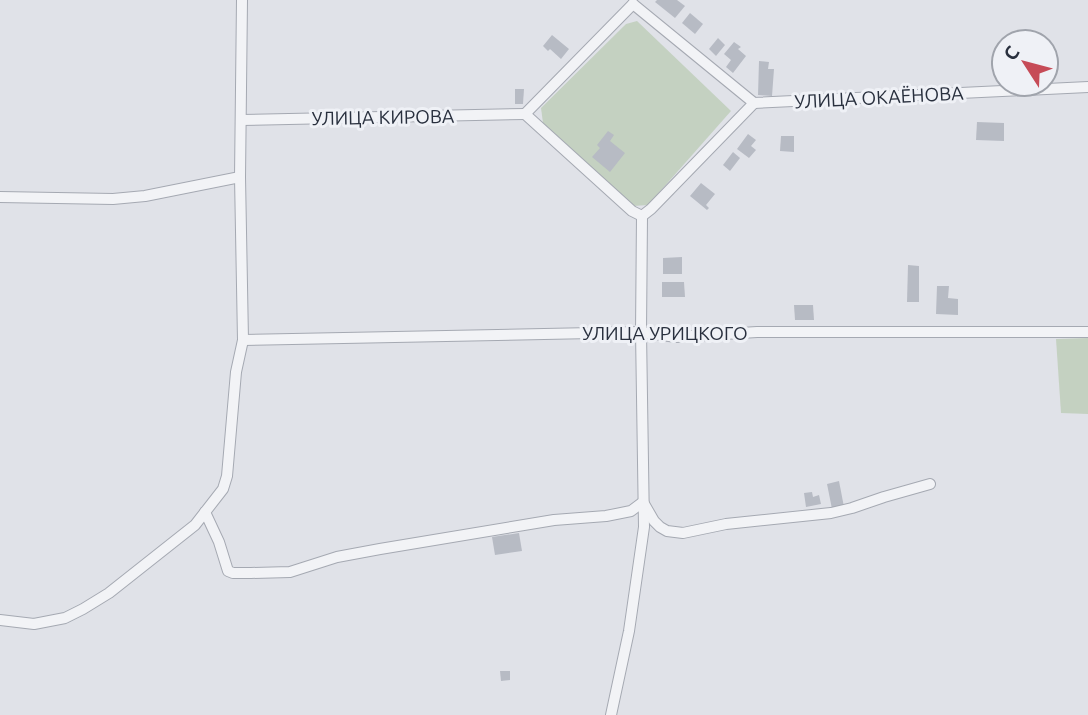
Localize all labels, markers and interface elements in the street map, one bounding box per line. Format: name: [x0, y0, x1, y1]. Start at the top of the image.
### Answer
north arrow: [990, 28, 1060, 98]
text: С: [999, 42, 1024, 64]
street label: УЛИЦА ОКАЁНОВА: [794, 82, 965, 112]
street label: УЛИЦА КИРОВА: [311, 105, 455, 129]
street label: УЛИЦА УРИЦКОГО: [582, 322, 748, 344]

